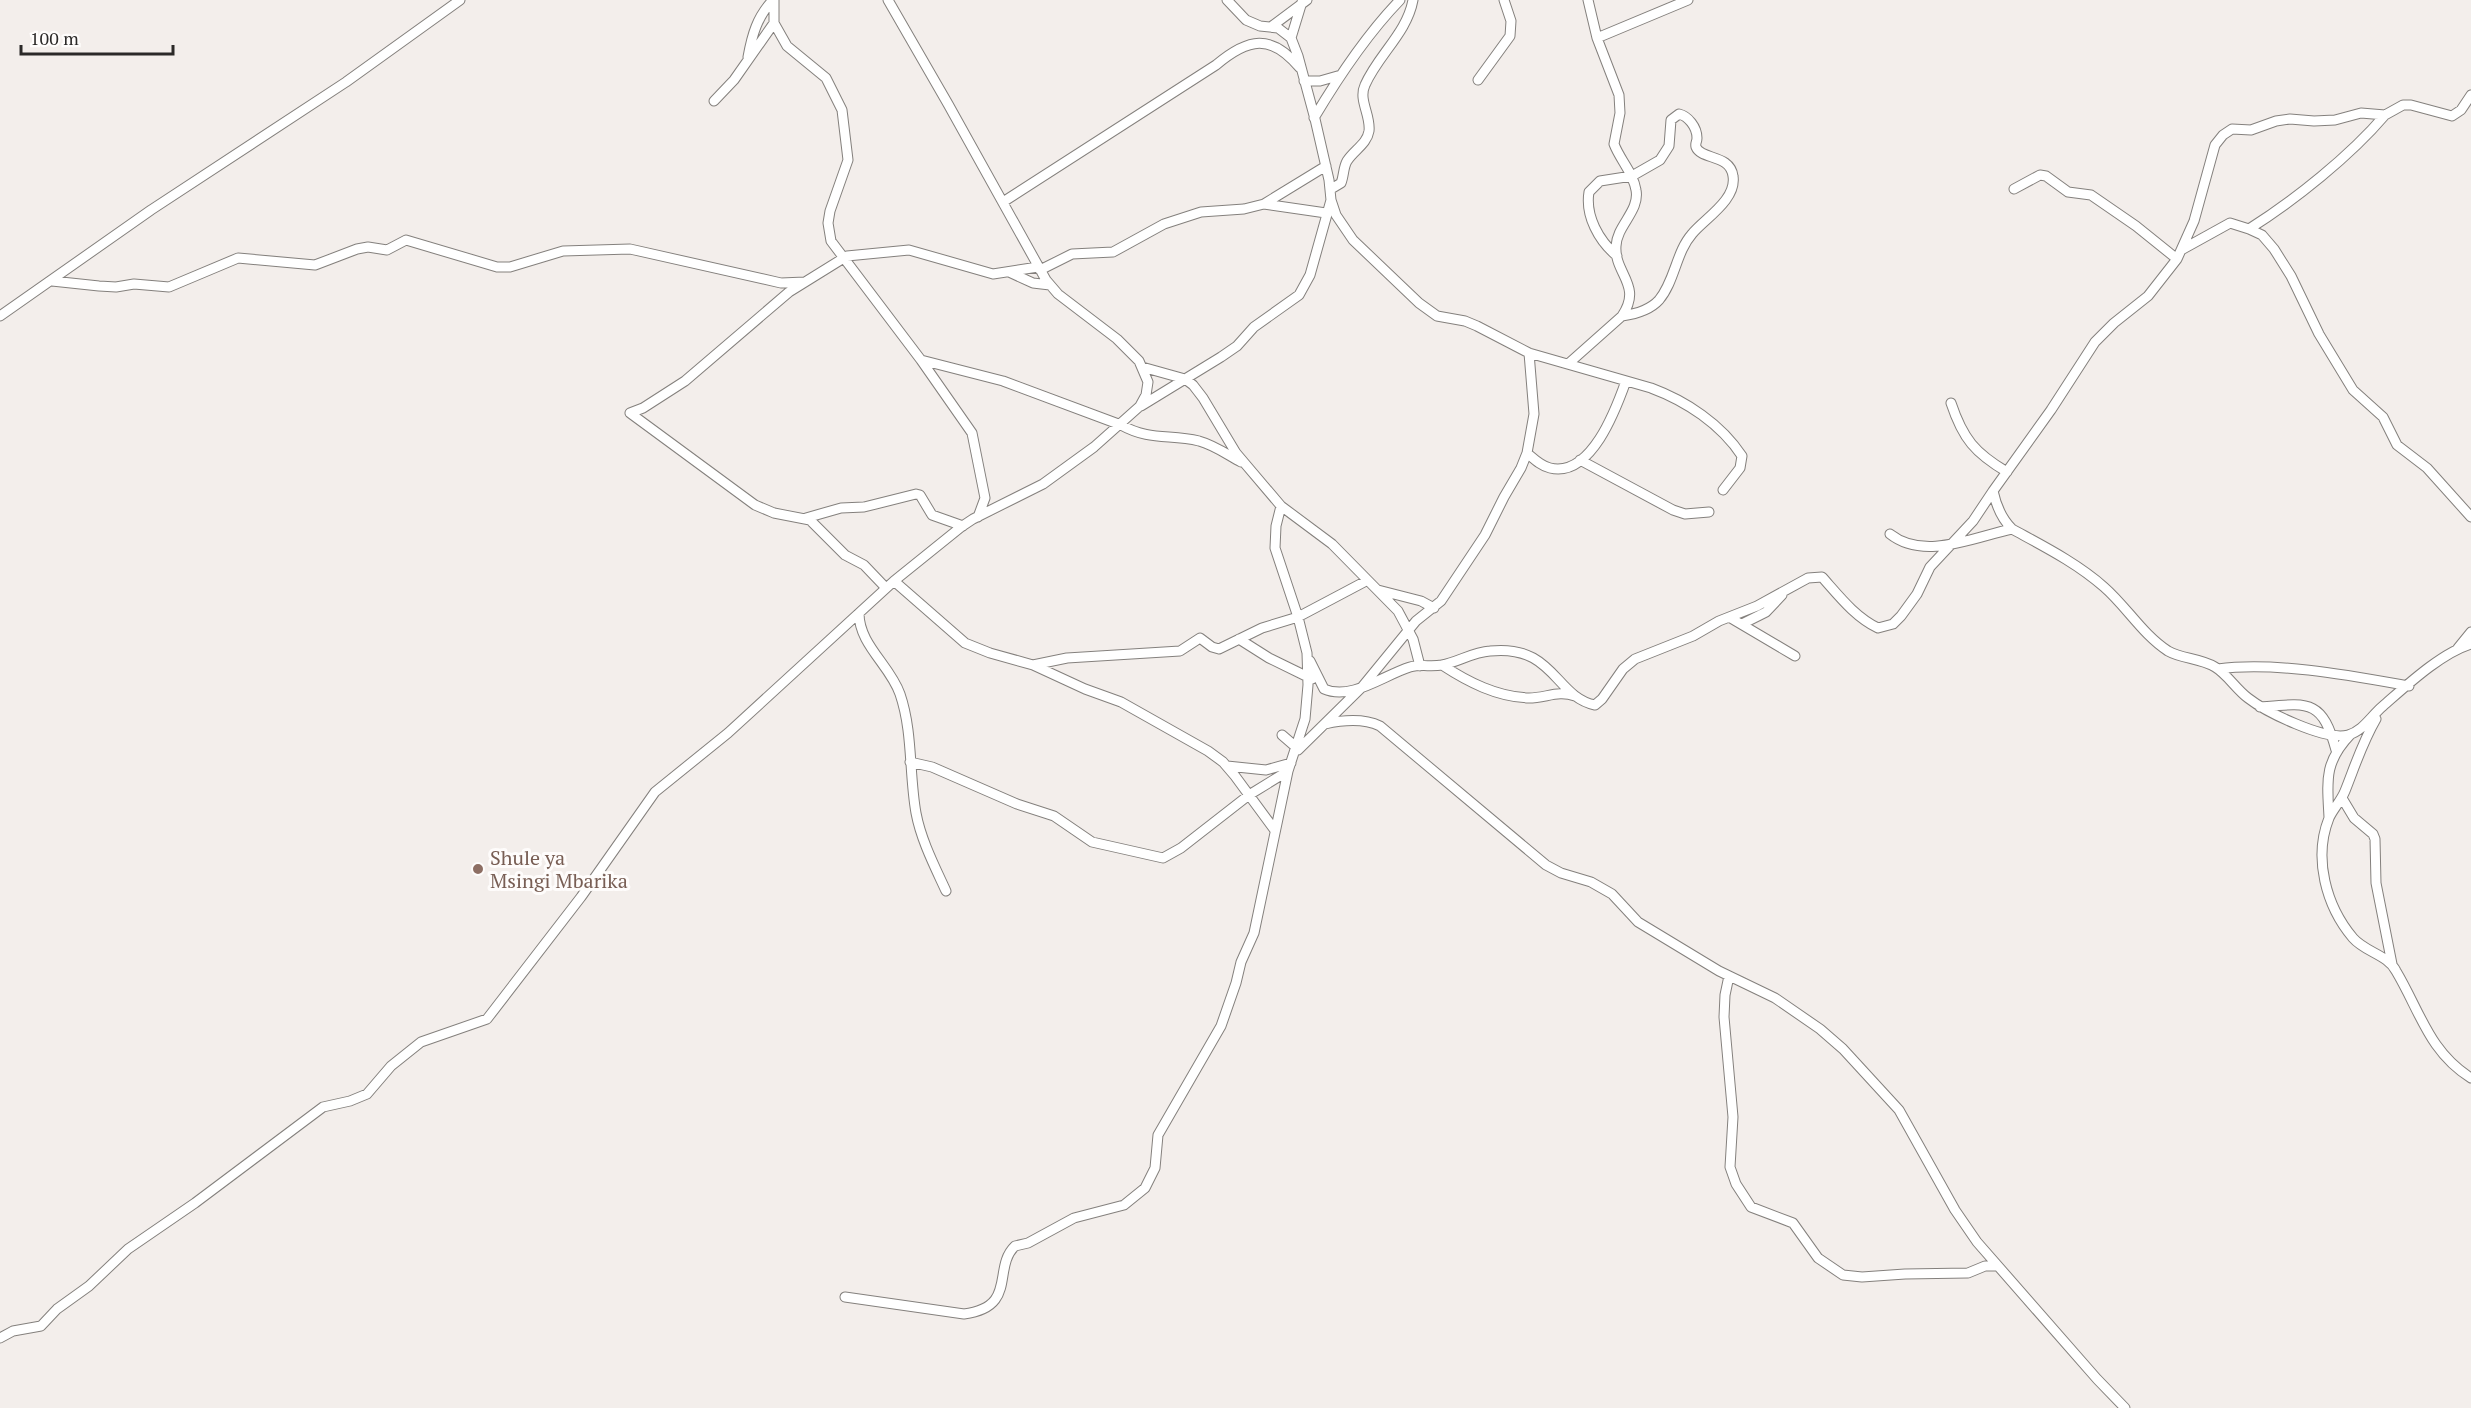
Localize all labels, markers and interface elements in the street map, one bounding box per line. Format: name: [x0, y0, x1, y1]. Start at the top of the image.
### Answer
scale bar: [21, 18, 172, 56]
text: 100 m: [30, 26, 79, 50]
place label: Shule ya Msingi Mbarika: [490, 844, 628, 894]
marker: Shule ya Msingi Mbarika: [471, 862, 485, 876]

